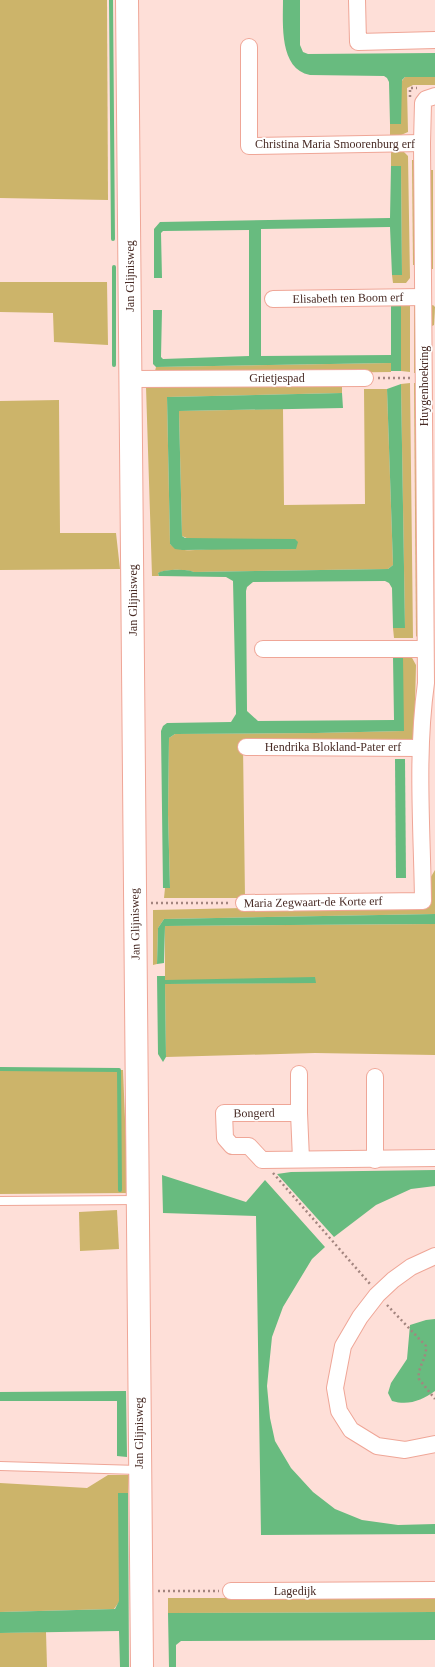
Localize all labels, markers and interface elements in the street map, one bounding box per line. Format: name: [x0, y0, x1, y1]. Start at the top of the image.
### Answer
street label: Christina Maria Smoorenburg erf: [255, 137, 415, 151]
street label: Jan Glijnisweg: [123, 240, 137, 312]
street label: Elisabeth ten Boom erf: [292, 290, 404, 306]
street label: Huygenhoekring: [417, 346, 431, 426]
street label: Grietjespad: [249, 371, 305, 385]
street label: Jan Glijnisweg: [126, 564, 140, 636]
street label: Hendrika Blokland-Pater erf: [265, 740, 401, 754]
street label: Jan Glijnisweg: [127, 888, 143, 960]
street label: Maria Zegwaart-de Korte erf: [243, 894, 383, 910]
street label: Bongerd: [233, 1106, 275, 1120]
street label: Jan Glijnisweg: [132, 1397, 146, 1469]
street label: Lagedijk: [274, 1584, 316, 1598]

